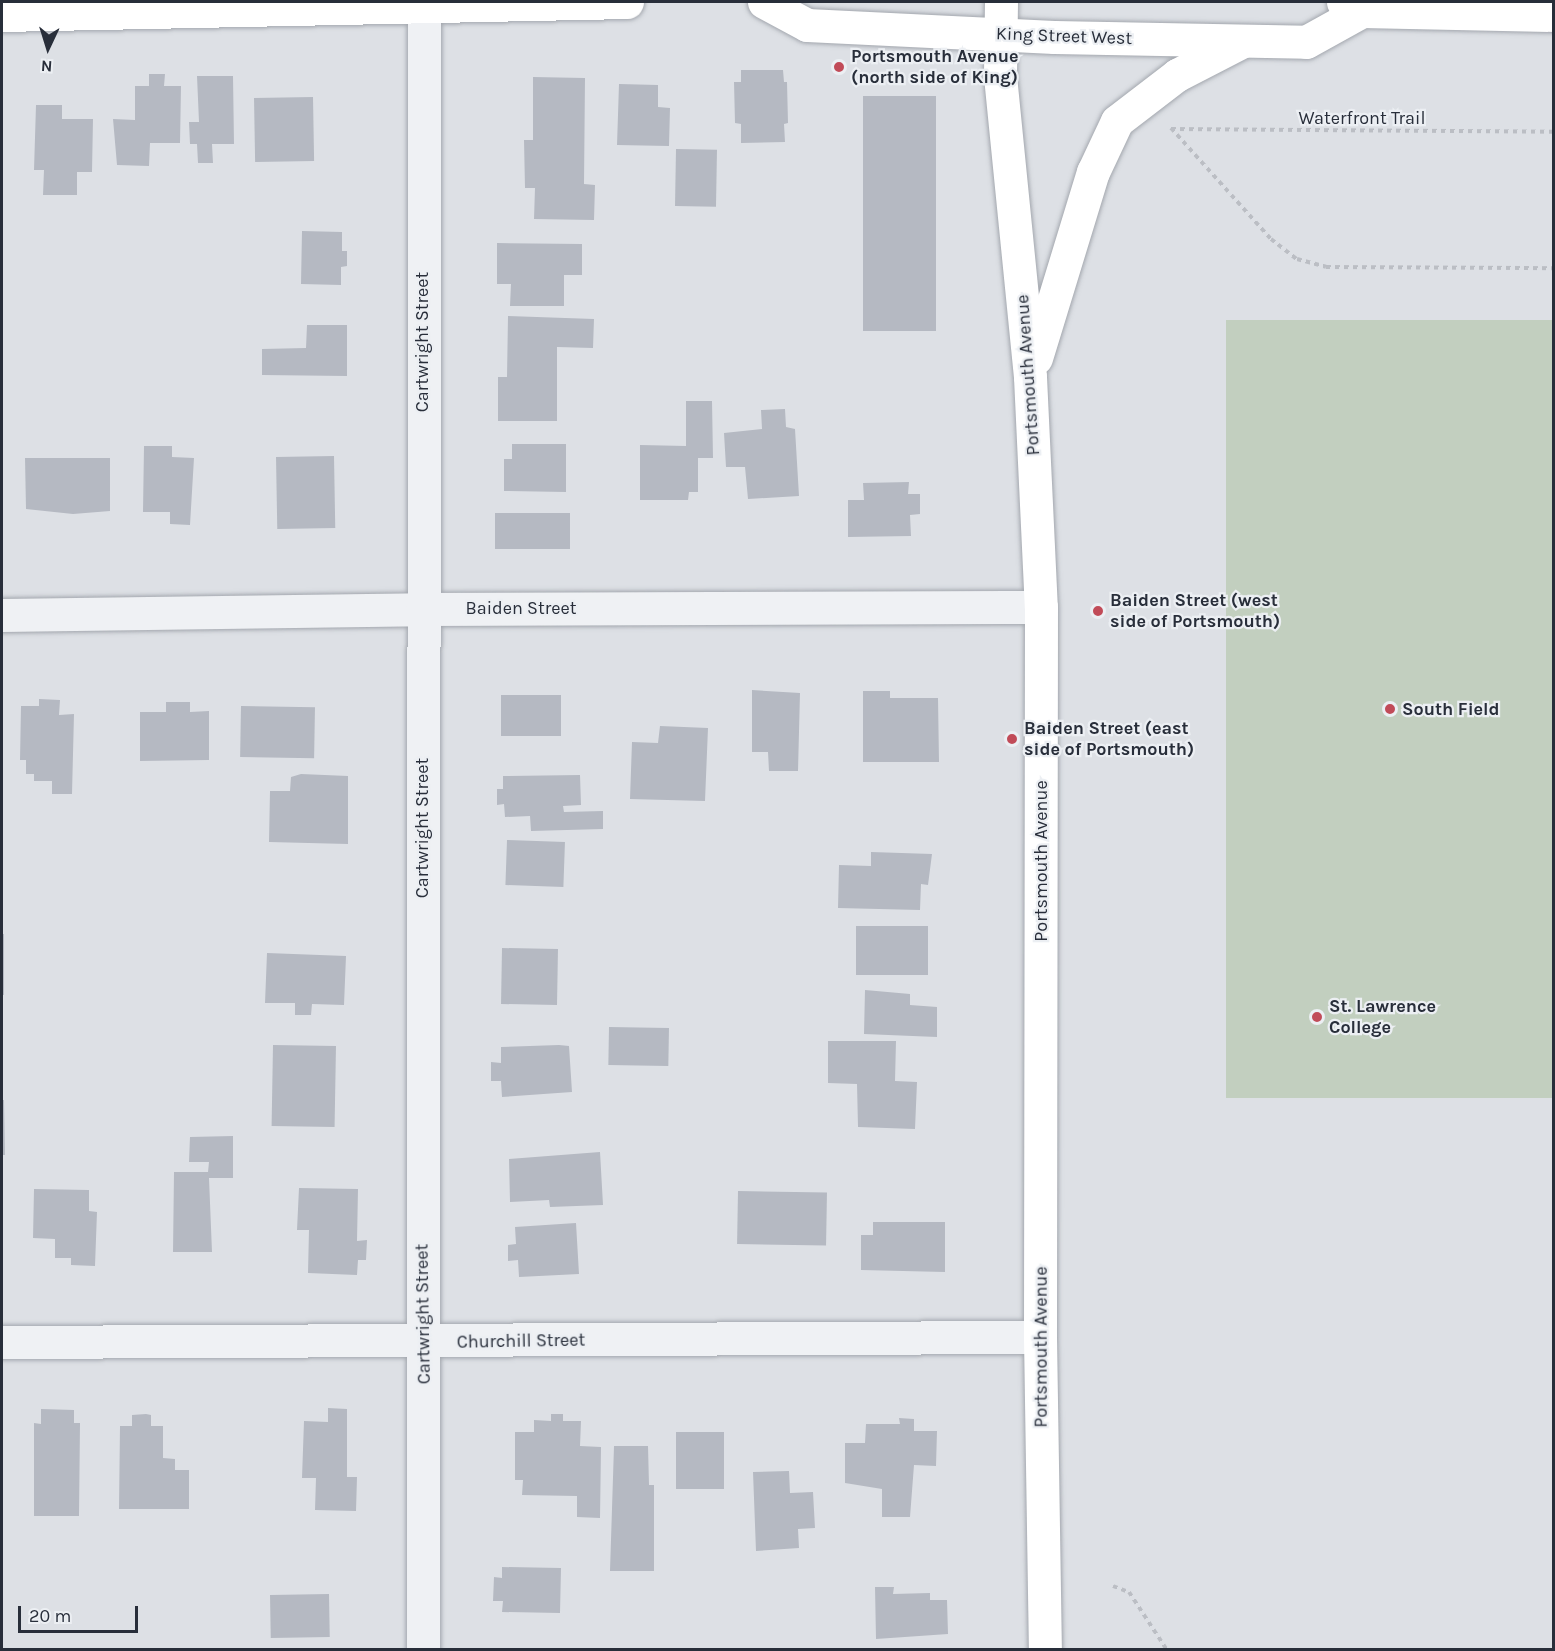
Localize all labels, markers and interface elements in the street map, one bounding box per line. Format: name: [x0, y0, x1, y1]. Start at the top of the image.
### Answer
north arrow: [18, 18, 78, 78]
street label: King Street West: [996, 23, 1132, 49]
place label: Portsmouth Avenue (north side of King): [851, 46, 1019, 88]
text: N: [40, 57, 53, 76]
marker: Portsmouth Avenue (north side of King): [832, 60, 846, 74]
street label: Waterfront Trail: [1299, 107, 1425, 129]
street label: Cartwright Street: [411, 272, 433, 412]
street label: Portsmouth Avenue: [1012, 294, 1044, 456]
place label: Baiden Street (west side of Portsmouth): [1110, 590, 1280, 632]
street label: Baiden Street: [466, 597, 576, 619]
marker: Baiden Street (west side of Portsmouth): [1091, 604, 1105, 618]
place label: South Field: [1402, 698, 1500, 720]
marker: South Field: [1383, 702, 1397, 716]
place label: Baiden Street (east side of Portsmouth): [1024, 718, 1194, 760]
marker: Baiden Street (east side of Portsmouth): [1005, 732, 1019, 746]
street label: Cartwright Street: [411, 758, 433, 898]
street label: Portsmouth Avenue: [1030, 780, 1052, 942]
place label: St. Lawrence College: [1329, 996, 1436, 1038]
marker: St. Lawrence College: [1310, 1010, 1324, 1024]
street label: Cartwright Street: [411, 1244, 435, 1384]
street label: Portsmouth Avenue: [1030, 1266, 1052, 1428]
street label: Churchill Street: [457, 1329, 585, 1353]
scale bar: [21, 1594, 141, 1632]
text: 20 m: [29, 1605, 71, 1627]

